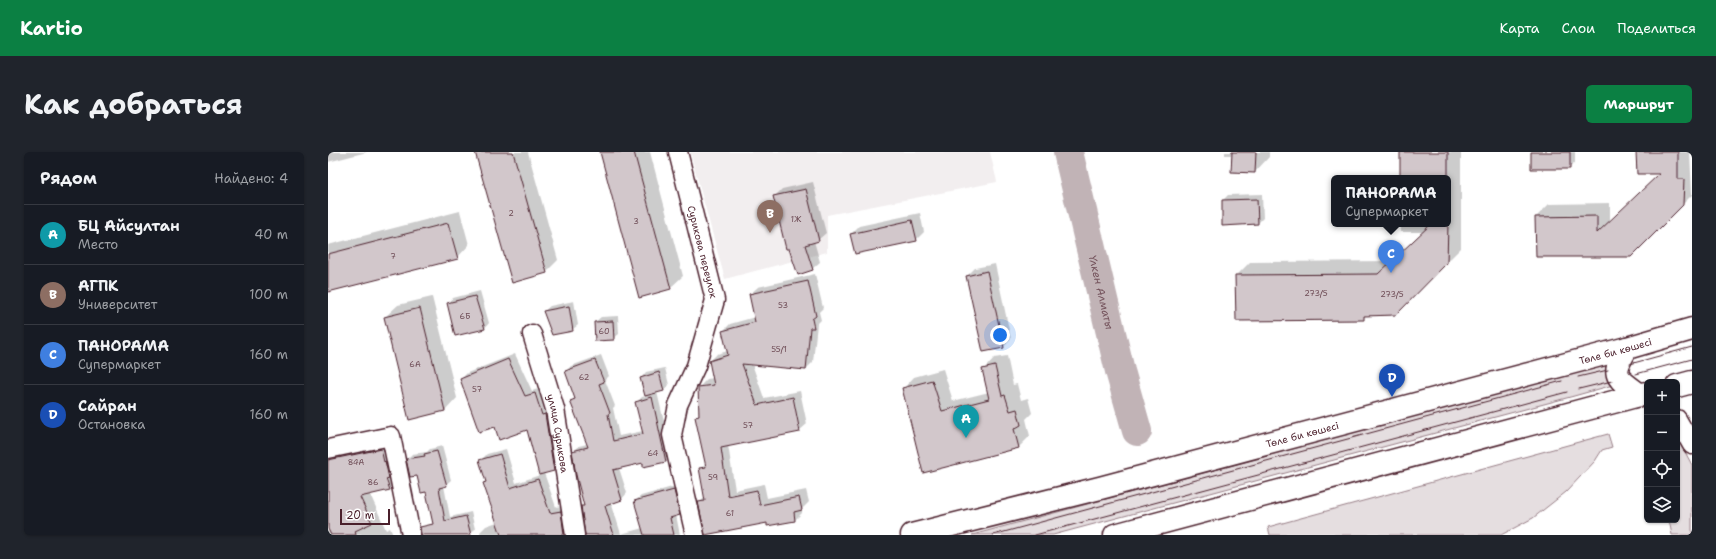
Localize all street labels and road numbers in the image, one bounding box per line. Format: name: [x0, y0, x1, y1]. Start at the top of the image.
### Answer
street label: Сурикова переулок: [685, 204, 721, 300]
street label: Төле би көшесі: [1577, 335, 1653, 367]
street label: улица Сурикова: [544, 392, 572, 475]
street label: Төле би көшесі: [1264, 418, 1340, 450]

